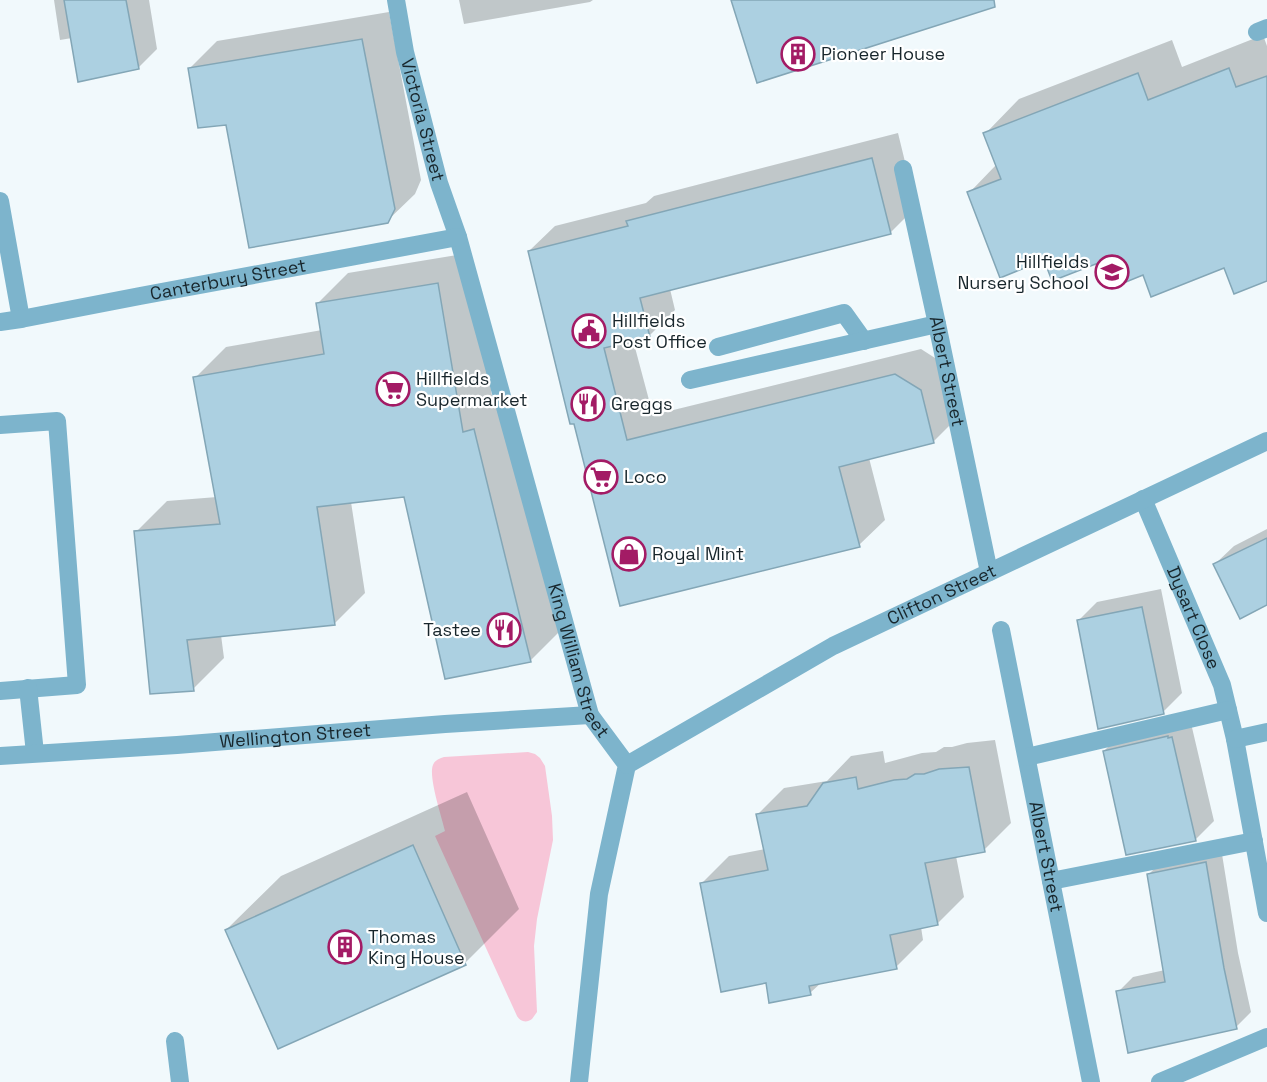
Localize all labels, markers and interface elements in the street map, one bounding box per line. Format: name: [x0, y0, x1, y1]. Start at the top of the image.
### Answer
building icon: Pioneer House: [780, 36, 816, 72]
place label: Pioneer House: [821, 42, 945, 65]
street label: Victoria Street: [396, 56, 450, 184]
place label: Hillfields Nursery School: [957, 250, 1089, 294]
street label: Canterbury Street: [148, 253, 308, 305]
school or university icon: Hillfields Nursery School: [1094, 254, 1130, 290]
place label: Hillfields Post Office: [612, 309, 707, 353]
public building icon: Hillfields Post Office: [571, 313, 607, 349]
street label: Albert Street: [925, 314, 970, 429]
place label: Hillfields Supermarket: [416, 367, 528, 411]
supermarket icon: Hillfields Supermarket: [375, 371, 411, 407]
restaurant icon: Greggs: [570, 386, 606, 422]
place label: Greggs: [611, 392, 673, 415]
supermarket icon: Loco: [583, 459, 619, 495]
place label: Loco: [624, 465, 667, 488]
shop icon: Royal Mint: [611, 536, 647, 572]
place label: Royal Mint: [652, 542, 744, 565]
street label: Clifton Street: [883, 559, 1000, 630]
street label: Dysart Close: [1162, 563, 1226, 673]
street label: King William Street: [543, 581, 615, 742]
restaurant icon: Tastee: [486, 612, 522, 648]
place label: Tastee: [423, 618, 481, 641]
street label: Wellington Street: [219, 718, 372, 753]
street label: Albert Street: [1024, 799, 1069, 914]
place label: Thomas King House: [368, 925, 465, 969]
building icon: Thomas King House: [327, 929, 363, 965]

